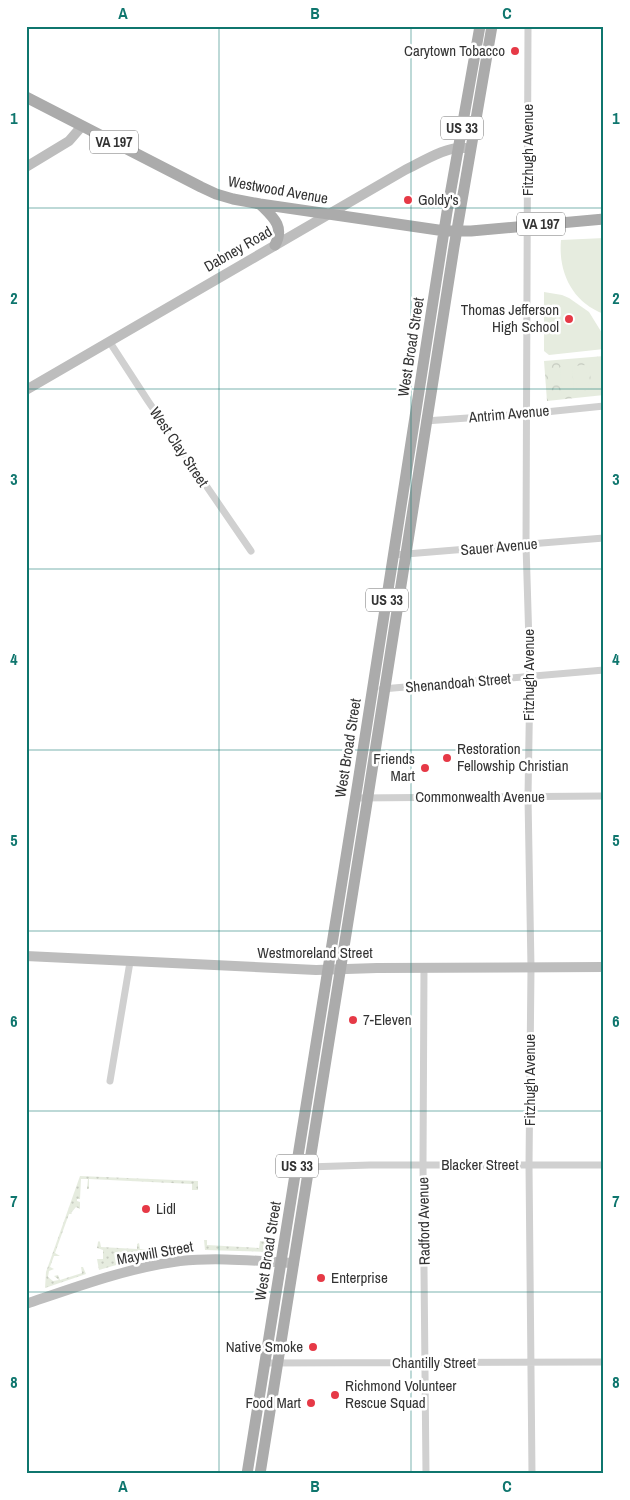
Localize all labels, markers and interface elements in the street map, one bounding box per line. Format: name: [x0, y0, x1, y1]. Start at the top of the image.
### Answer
text: A: [118, 2, 128, 24]
text: B: [310, 2, 320, 24]
text: C: [502, 2, 512, 24]
place label: Carytown Tobacco: [404, 40, 505, 61]
marker: Carytown Tobacco: [509, 45, 521, 57]
street label: Fitzhugh Avenue: [517, 104, 538, 196]
text: 1: [10, 107, 18, 129]
text: 1: [612, 107, 620, 129]
road number: US 33: [441, 116, 483, 140]
road number: VA 197: [90, 130, 138, 154]
street label: Westwood Avenue: [226, 170, 330, 209]
place label: Goldy's: [418, 189, 459, 210]
marker: Goldy's: [402, 194, 414, 206]
road number: VA 197: [517, 212, 565, 235]
street label: Dabney Road: [200, 221, 276, 276]
text: 2: [10, 287, 18, 309]
text: 2: [612, 287, 620, 309]
street label: West Broad Street: [392, 295, 429, 398]
place label: Thomas Jefferson High School: [461, 299, 559, 337]
marker: Thomas Jefferson High School: [563, 313, 575, 325]
street label: Antrim Avenue: [467, 400, 550, 428]
street label: West Clay Street: [145, 403, 214, 491]
text: 3: [10, 468, 18, 490]
text: 3: [612, 468, 620, 490]
street label: Sauer Avenue: [460, 533, 538, 560]
road number: US 33: [366, 588, 408, 612]
street label: Fitzhugh Avenue: [518, 629, 539, 721]
text: 4: [10, 648, 18, 670]
text: 4: [612, 648, 620, 670]
street label: Shenandoah Street: [404, 667, 512, 698]
street label: West Broad Street: [329, 696, 366, 799]
place label: Restoration Fellowship Christian: [457, 738, 569, 776]
place label: Friends Mart: [373, 748, 416, 786]
marker: Restoration Fellowship Christian: [441, 752, 453, 764]
marker: Friends Mart: [419, 762, 431, 774]
street label: Commonwealth Avenue: [415, 786, 545, 807]
text: 5: [10, 829, 18, 851]
text: 5: [612, 829, 620, 851]
street label: Westmoreland Street: [257, 942, 373, 963]
place label: 7-Eleven: [363, 1009, 412, 1030]
text: 6: [10, 1010, 18, 1032]
text: 6: [612, 1010, 620, 1032]
marker: 7-Eleven: [347, 1014, 359, 1026]
street label: Fitzhugh Avenue: [519, 1034, 540, 1126]
road number: US 33: [276, 1154, 318, 1178]
street label: Blacker Street: [441, 1154, 519, 1175]
street label: Radford Avenue: [412, 1177, 435, 1265]
text: 7: [10, 1190, 18, 1212]
text: 7: [612, 1190, 620, 1212]
place label: Lidl: [156, 1198, 176, 1219]
street label: West Broad Street: [249, 1199, 286, 1302]
marker: Lidl: [140, 1203, 152, 1215]
street label: Maywill Street: [115, 1235, 195, 1270]
place label: Enterprise: [331, 1267, 388, 1288]
marker: Enterprise: [315, 1272, 327, 1284]
place label: Native Smoke: [226, 1336, 303, 1357]
marker: Native Smoke: [307, 1341, 319, 1353]
street label: Chantilly Street: [392, 1352, 477, 1373]
text: 8: [10, 1371, 18, 1393]
text: 8: [612, 1371, 620, 1393]
place label: Richmond Volunteer Rescue Squad: [345, 1375, 456, 1413]
marker: Richmond Volunteer Rescue Squad: [329, 1389, 341, 1401]
place label: Food Mart: [246, 1392, 302, 1413]
marker: Food Mart: [305, 1397, 317, 1409]
text: A: [118, 1475, 128, 1497]
text: B: [310, 1475, 320, 1497]
text: C: [502, 1475, 512, 1497]

